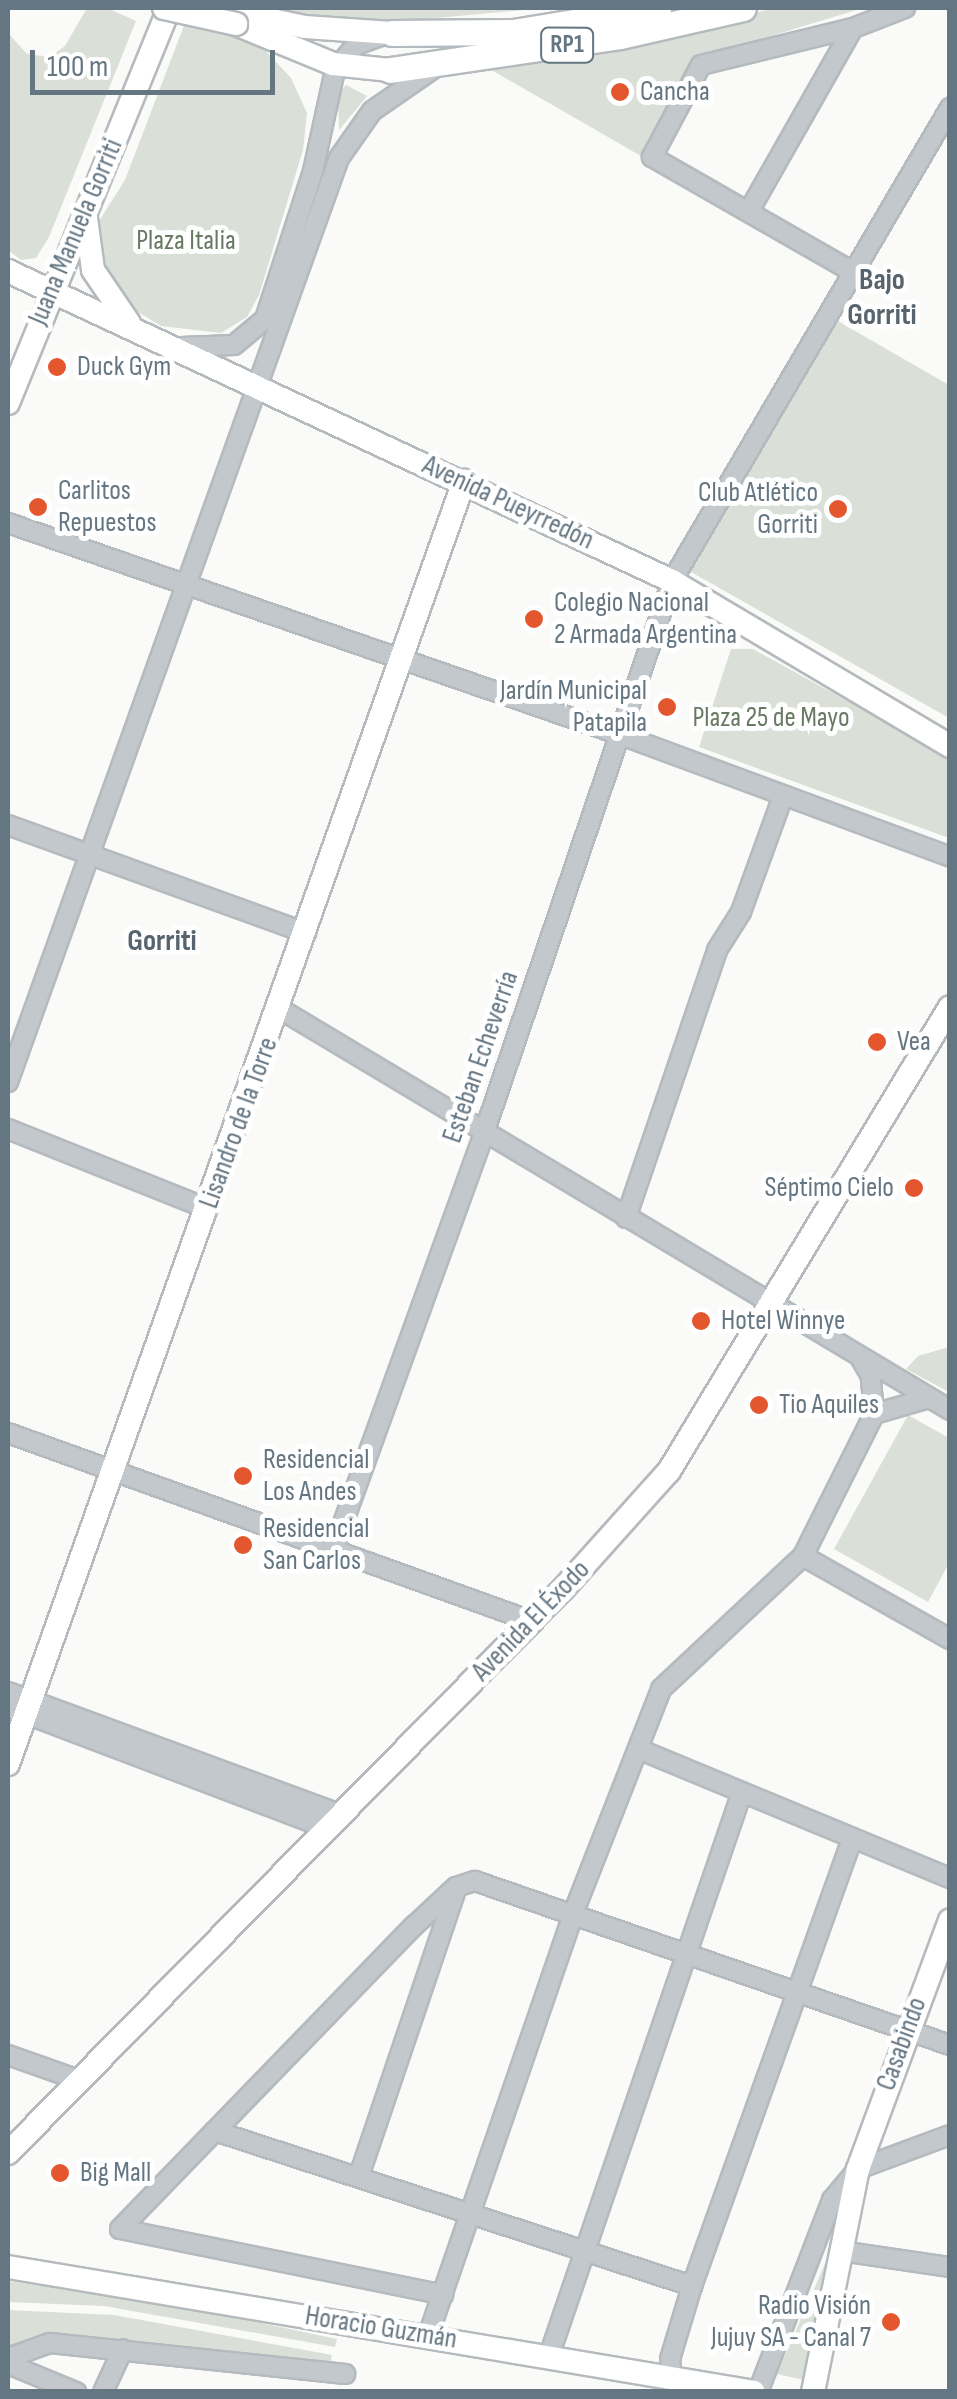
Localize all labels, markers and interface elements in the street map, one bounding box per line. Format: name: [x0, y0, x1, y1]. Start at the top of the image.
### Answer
road number: RP1: [540, 25, 594, 65]
scale bar: [35, 30, 280, 92]
text: 100 m: [47, 49, 108, 85]
place label: Cancha: [640, 75, 710, 109]
marker: Cancha: [609, 81, 631, 103]
street label: Juana Manuela Gorriti: [22, 134, 130, 330]
park label: Plaza Italia: [136, 224, 236, 258]
district label: Bajo Gorriti: [847, 262, 917, 332]
place label: Duck Gym: [77, 350, 171, 384]
marker: Duck Gym: [46, 356, 68, 378]
street label: Avenida Pueyrredón: [417, 449, 599, 557]
place label: Carlitos Repuestos: [58, 474, 156, 540]
place label: Club Atlético Gorriti: [698, 476, 818, 542]
marker: Carlitos Repuestos: [27, 496, 49, 518]
marker: Club Atlético Gorriti: [827, 498, 849, 520]
place label: Colegio Nacional 2 Armada Argentina: [554, 586, 737, 652]
marker: Colegio Nacional 2 Armada Argentina: [523, 608, 545, 630]
place label: Jardín Municipal Patapila: [500, 674, 647, 740]
marker: Jardín Municipal Patapila: [656, 696, 678, 718]
park label: Plaza 25 de Mayo: [692, 701, 850, 735]
district label: Gorriti: [127, 923, 197, 959]
street label: Esteban Echeverría: [436, 967, 526, 1147]
place label: Vea: [897, 1025, 931, 1059]
marker: Vea: [866, 1031, 888, 1053]
street label: Lisandro de la Torre: [193, 1033, 285, 1213]
place label: Séptimo Cielo: [765, 1171, 894, 1205]
marker: Séptimo Cielo: [903, 1177, 925, 1199]
place label: Hotel Winnye: [721, 1304, 845, 1338]
marker: Hotel Winnye: [690, 1310, 712, 1332]
place label: Tio Aquiles: [779, 1388, 879, 1422]
marker: Tio Aquiles: [748, 1394, 770, 1416]
place label: Residencial Los Andes: [263, 1443, 369, 1509]
marker: Residencial Los Andes: [232, 1465, 254, 1487]
place label: Residencial San Carlos: [263, 1512, 369, 1578]
marker: Residencial San Carlos: [232, 1534, 254, 1556]
street label: Avenida El Éxodo: [465, 1553, 597, 1689]
street label: Casabindo: [870, 1993, 934, 2095]
place label: Big Mall: [80, 2156, 151, 2190]
marker: Big Mall: [49, 2162, 71, 2184]
place label: Radio Visión Jujuy SA - Canal 7: [711, 2289, 871, 2355]
street label: Horacio Guzmán: [303, 2299, 459, 2357]
marker: Radio Visión Jujuy SA - Canal 7: [880, 2311, 902, 2333]

